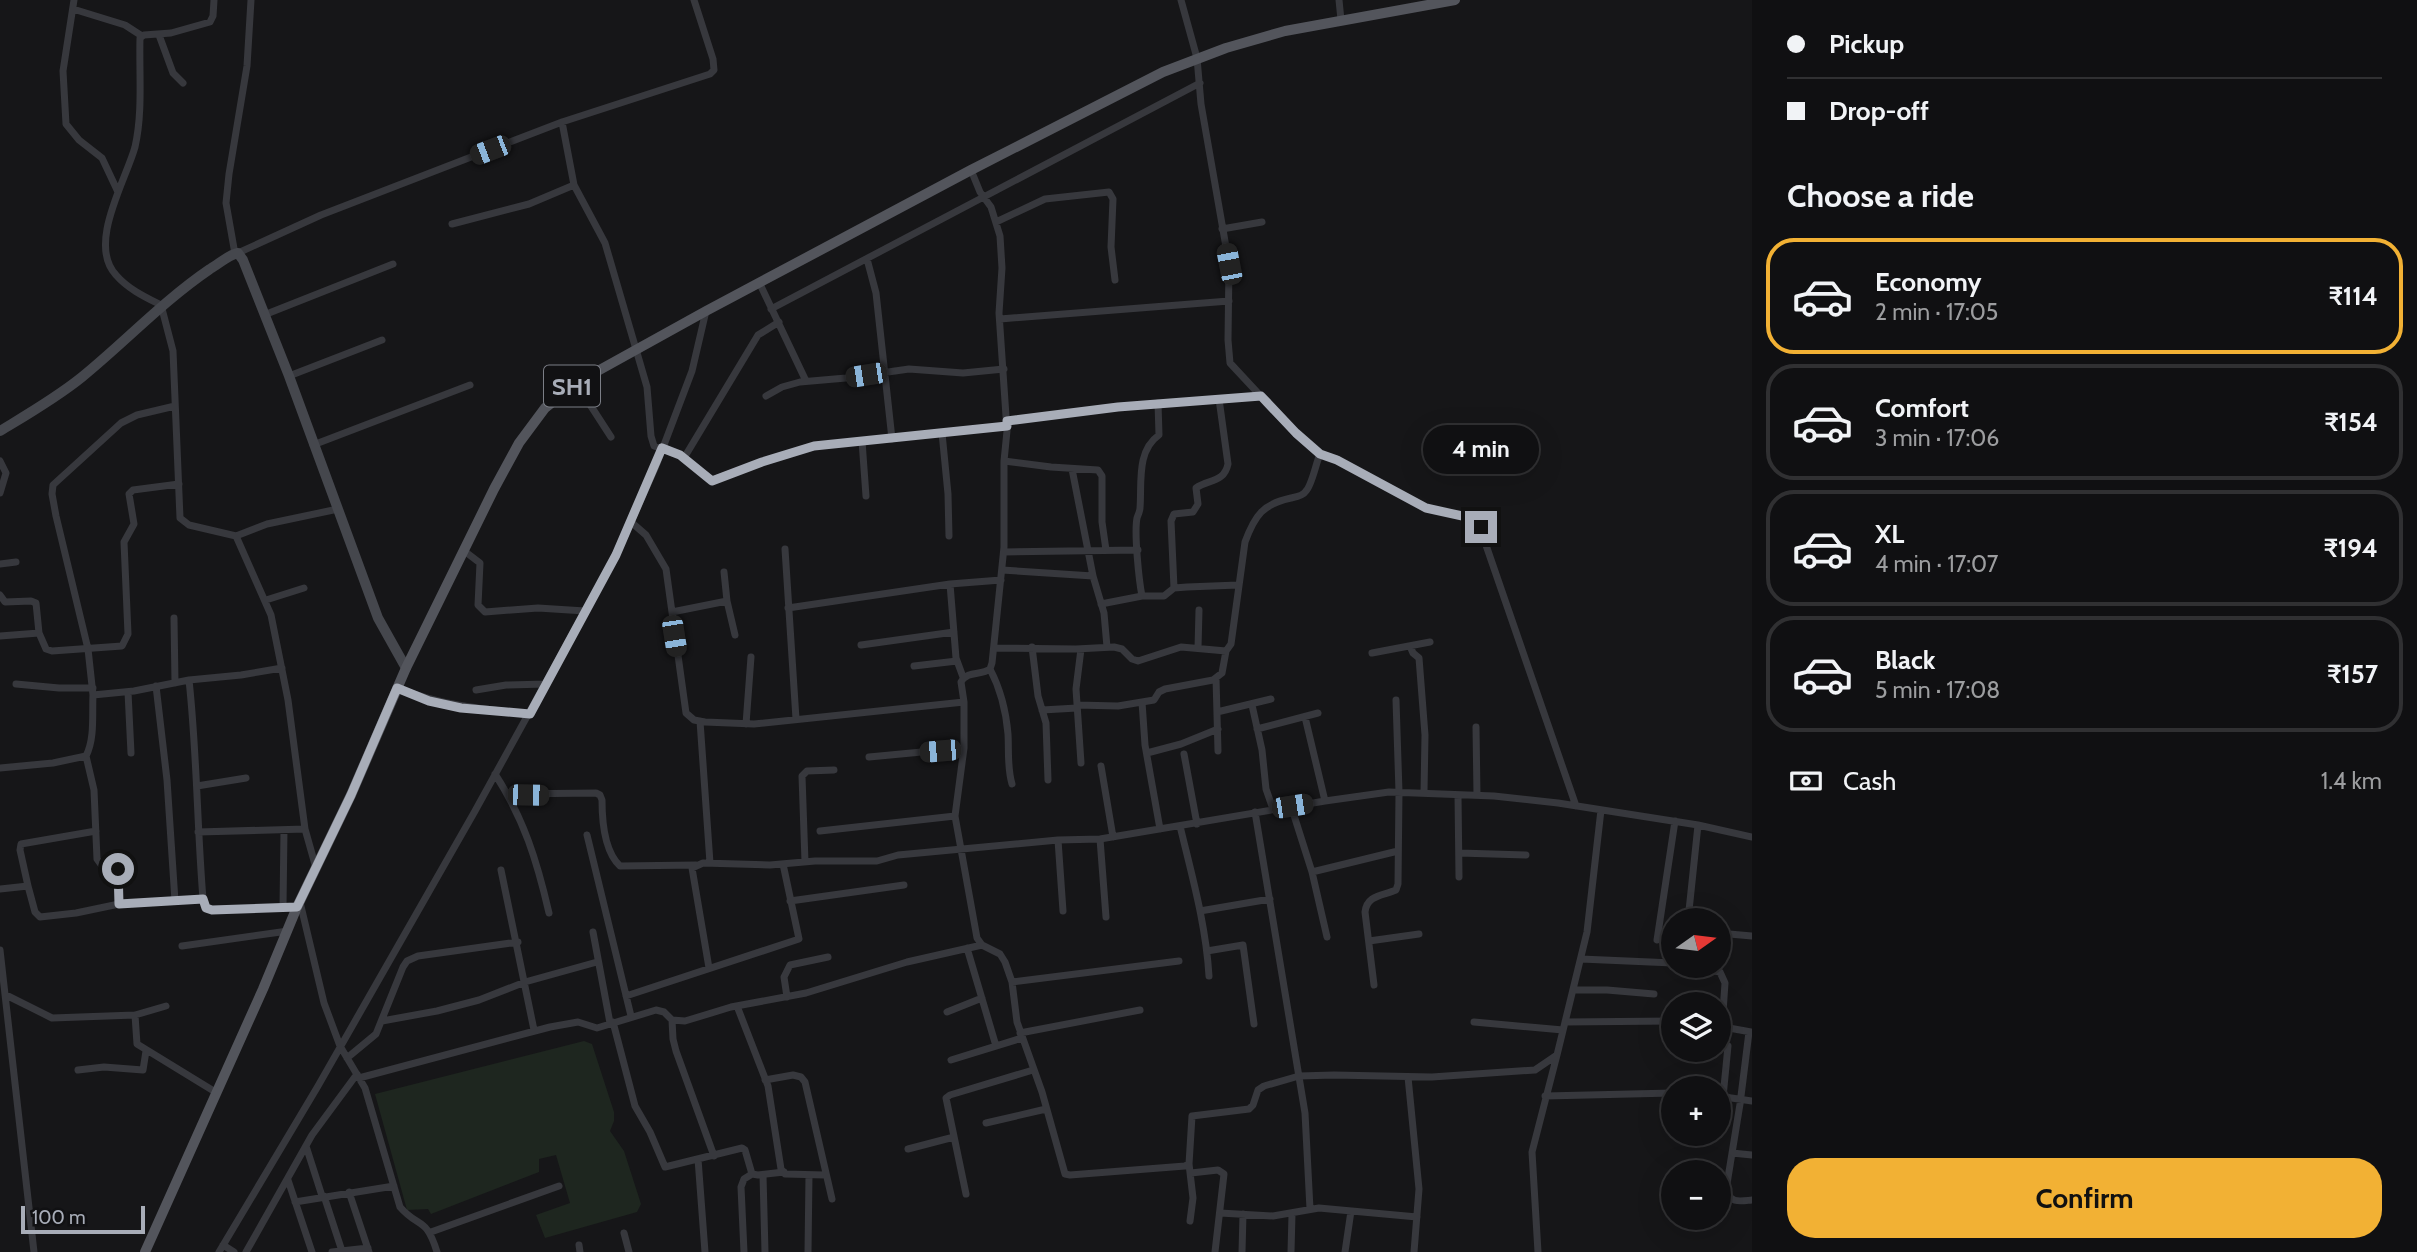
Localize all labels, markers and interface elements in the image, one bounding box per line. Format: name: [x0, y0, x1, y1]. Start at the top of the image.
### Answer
text: Pickup: [1829, 28, 1904, 60]
text: Drop-off: [1829, 95, 1929, 127]
car: [467, 133, 514, 167]
text: Choose a ride: [1787, 176, 1974, 215]
car: [1215, 241, 1244, 287]
icon: car: [1791, 265, 1854, 328]
text: Economy: [1875, 266, 1981, 298]
text: ₹114: [2328, 280, 2378, 312]
text: 2 min · 17:05: [1875, 298, 1998, 326]
car: [844, 361, 889, 389]
road number: SH1: [544, 366, 600, 407]
icon: car: [1791, 391, 1854, 454]
text: Comfort: [1875, 392, 1969, 424]
text: ₹154: [2324, 406, 2378, 438]
text: 3 min · 17:06: [1875, 424, 1999, 452]
callout: 4 min: [1423, 426, 1539, 475]
text: 4 min: [1452, 435, 1510, 463]
route end: [1465, 511, 1497, 543]
icon: car: [1791, 517, 1854, 580]
text: XL: [1875, 518, 1904, 550]
text: ₹194: [2323, 532, 2378, 564]
text: 4 min · 17:07: [1875, 550, 1998, 578]
car: [661, 614, 688, 658]
icon: car: [1791, 643, 1854, 706]
text: Black: [1875, 644, 1935, 676]
text: ₹157: [2327, 658, 2378, 690]
text: 5 min · 17:08: [1875, 676, 2000, 704]
car: [919, 739, 962, 763]
icon: cash: [1787, 762, 1825, 800]
text: Cash: [1843, 765, 1896, 797]
text: 1.4 km: [2321, 767, 2382, 795]
car: [507, 784, 550, 806]
car: [1270, 792, 1315, 820]
route start: [102, 853, 134, 885]
north arrow: [1661, 908, 1731, 978]
map controls: [1661, 908, 1731, 1230]
button: layers: [1661, 992, 1731, 1062]
button: +: [1661, 1076, 1731, 1146]
button: Confirm: [1787, 1158, 2382, 1238]
button: −: [1661, 1160, 1731, 1230]
scale bar: [21, 1203, 145, 1235]
text: 100 m: [32, 1206, 86, 1229]

